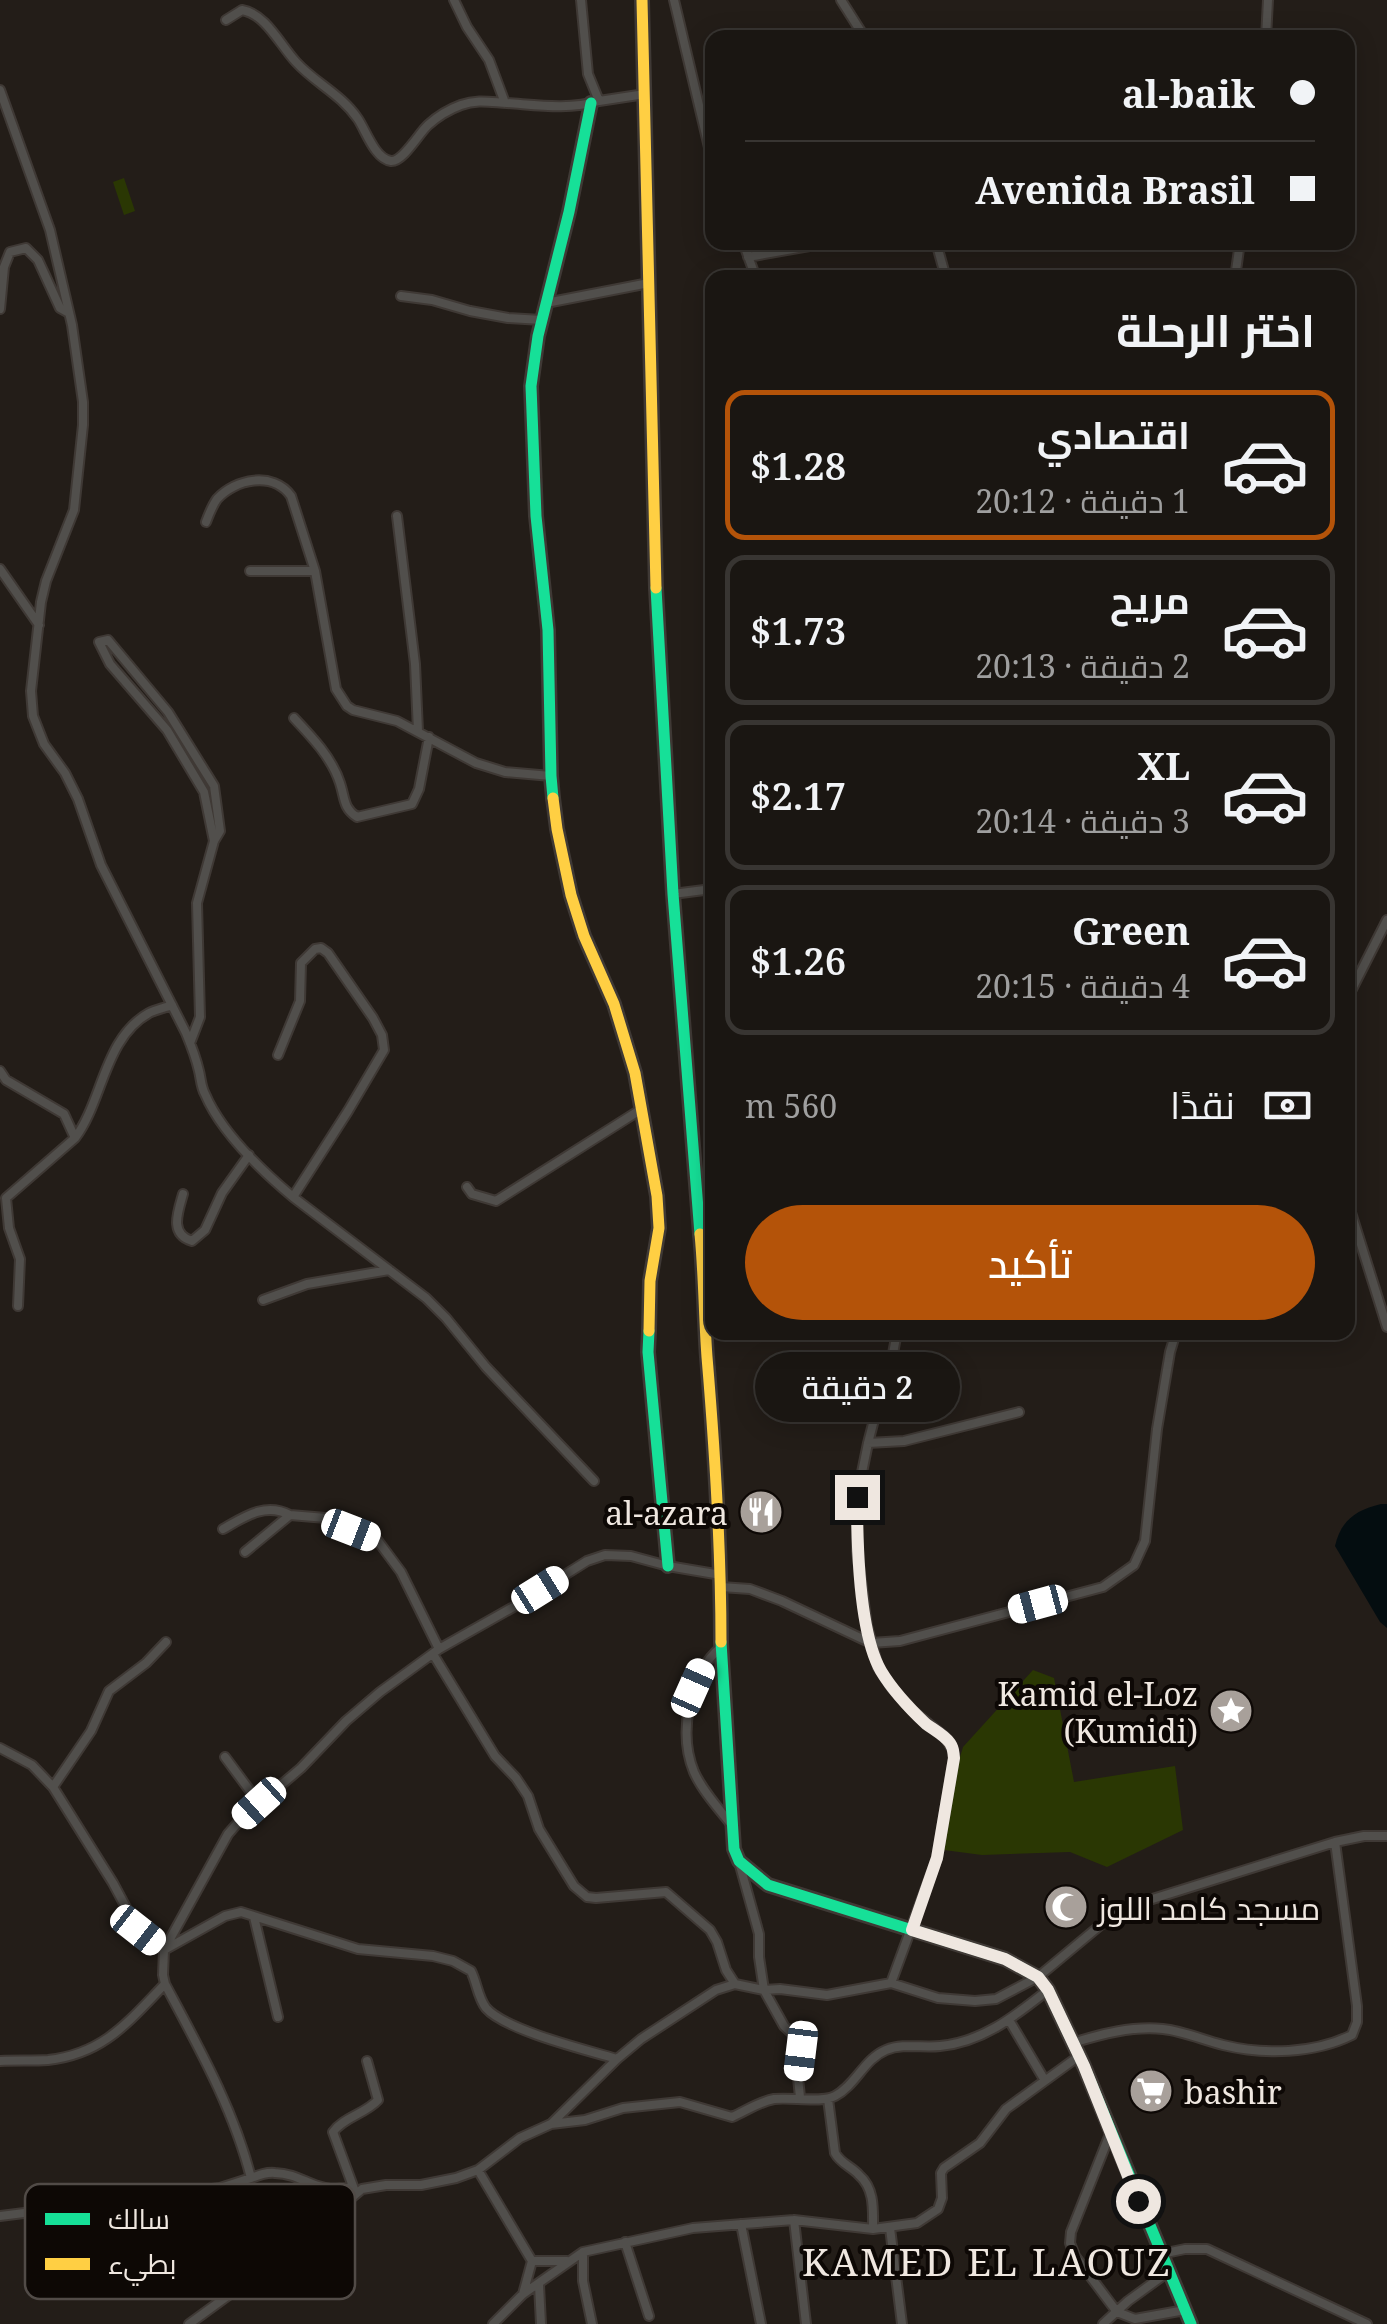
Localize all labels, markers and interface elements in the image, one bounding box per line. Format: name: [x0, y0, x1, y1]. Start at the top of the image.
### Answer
text: al-baik: [1122, 67, 1255, 119]
text: Avenida Brasil: [975, 163, 1255, 215]
text: اختر الرحلة: [1116, 299, 1315, 360]
text: اقتصادي: [1037, 408, 1190, 460]
icon: car: [1220, 420, 1310, 510]
text: $1.28: [750, 439, 846, 491]
text: 1 دقيقة · 20:12: [975, 479, 1190, 522]
text: مريح: [1110, 573, 1190, 625]
icon: car: [1220, 585, 1310, 675]
text: $1.73: [750, 604, 846, 656]
text: 2 دقيقة · 20:13: [975, 644, 1190, 687]
text: XL: [1137, 739, 1190, 791]
icon: car: [1220, 750, 1310, 840]
text: $2.17: [750, 769, 846, 821]
text: 3 دقيقة · 20:14: [975, 799, 1190, 842]
text: Green: [1072, 904, 1190, 956]
icon: car: [1220, 915, 1310, 1005]
text: $1.26: [750, 934, 846, 986]
text: 4 دقيقة · 20:15: [975, 964, 1190, 1007]
text: نقدًا: [1170, 1078, 1235, 1130]
icon: cash: [1260, 1078, 1315, 1133]
text: 560 m: [745, 1084, 837, 1127]
button: تأكيد: [745, 1205, 1315, 1320]
callout: 2 دقيقة: [754, 1352, 960, 1422]
text: 2 دقيقة: [802, 1365, 913, 1408]
route end: [835, 1475, 880, 1520]
restaurant icon: al-azara: [738, 1489, 784, 1535]
place label: al-azara: [605, 1491, 728, 1534]
car: [318, 1505, 384, 1555]
car: [507, 1561, 573, 1619]
car: [1005, 1582, 1071, 1626]
car: [667, 1654, 719, 1722]
place label: Kamid el-Loz (Kumidi): [997, 1672, 1198, 1752]
place icon: Kamid el-Loz (Kumidi): [1208, 1688, 1254, 1734]
car: [227, 1772, 291, 1834]
mosque icon: مسجد كامد اللوز: [1043, 1884, 1089, 1930]
place label: مسجد كامد اللوز: [1096, 1886, 1320, 1929]
car: [105, 1900, 171, 1960]
car: [782, 2019, 820, 2083]
supermarket icon: bashir: [1128, 2068, 1174, 2114]
place label: bashir: [1184, 2070, 1282, 2113]
route start: [1116, 2179, 1161, 2224]
legend: [25, 2184, 355, 2299]
text: سالك: [108, 2199, 170, 2237]
district label: KAMED EL LAOUZ: [802, 2235, 1172, 2287]
text: بطيء: [108, 2244, 176, 2286]

